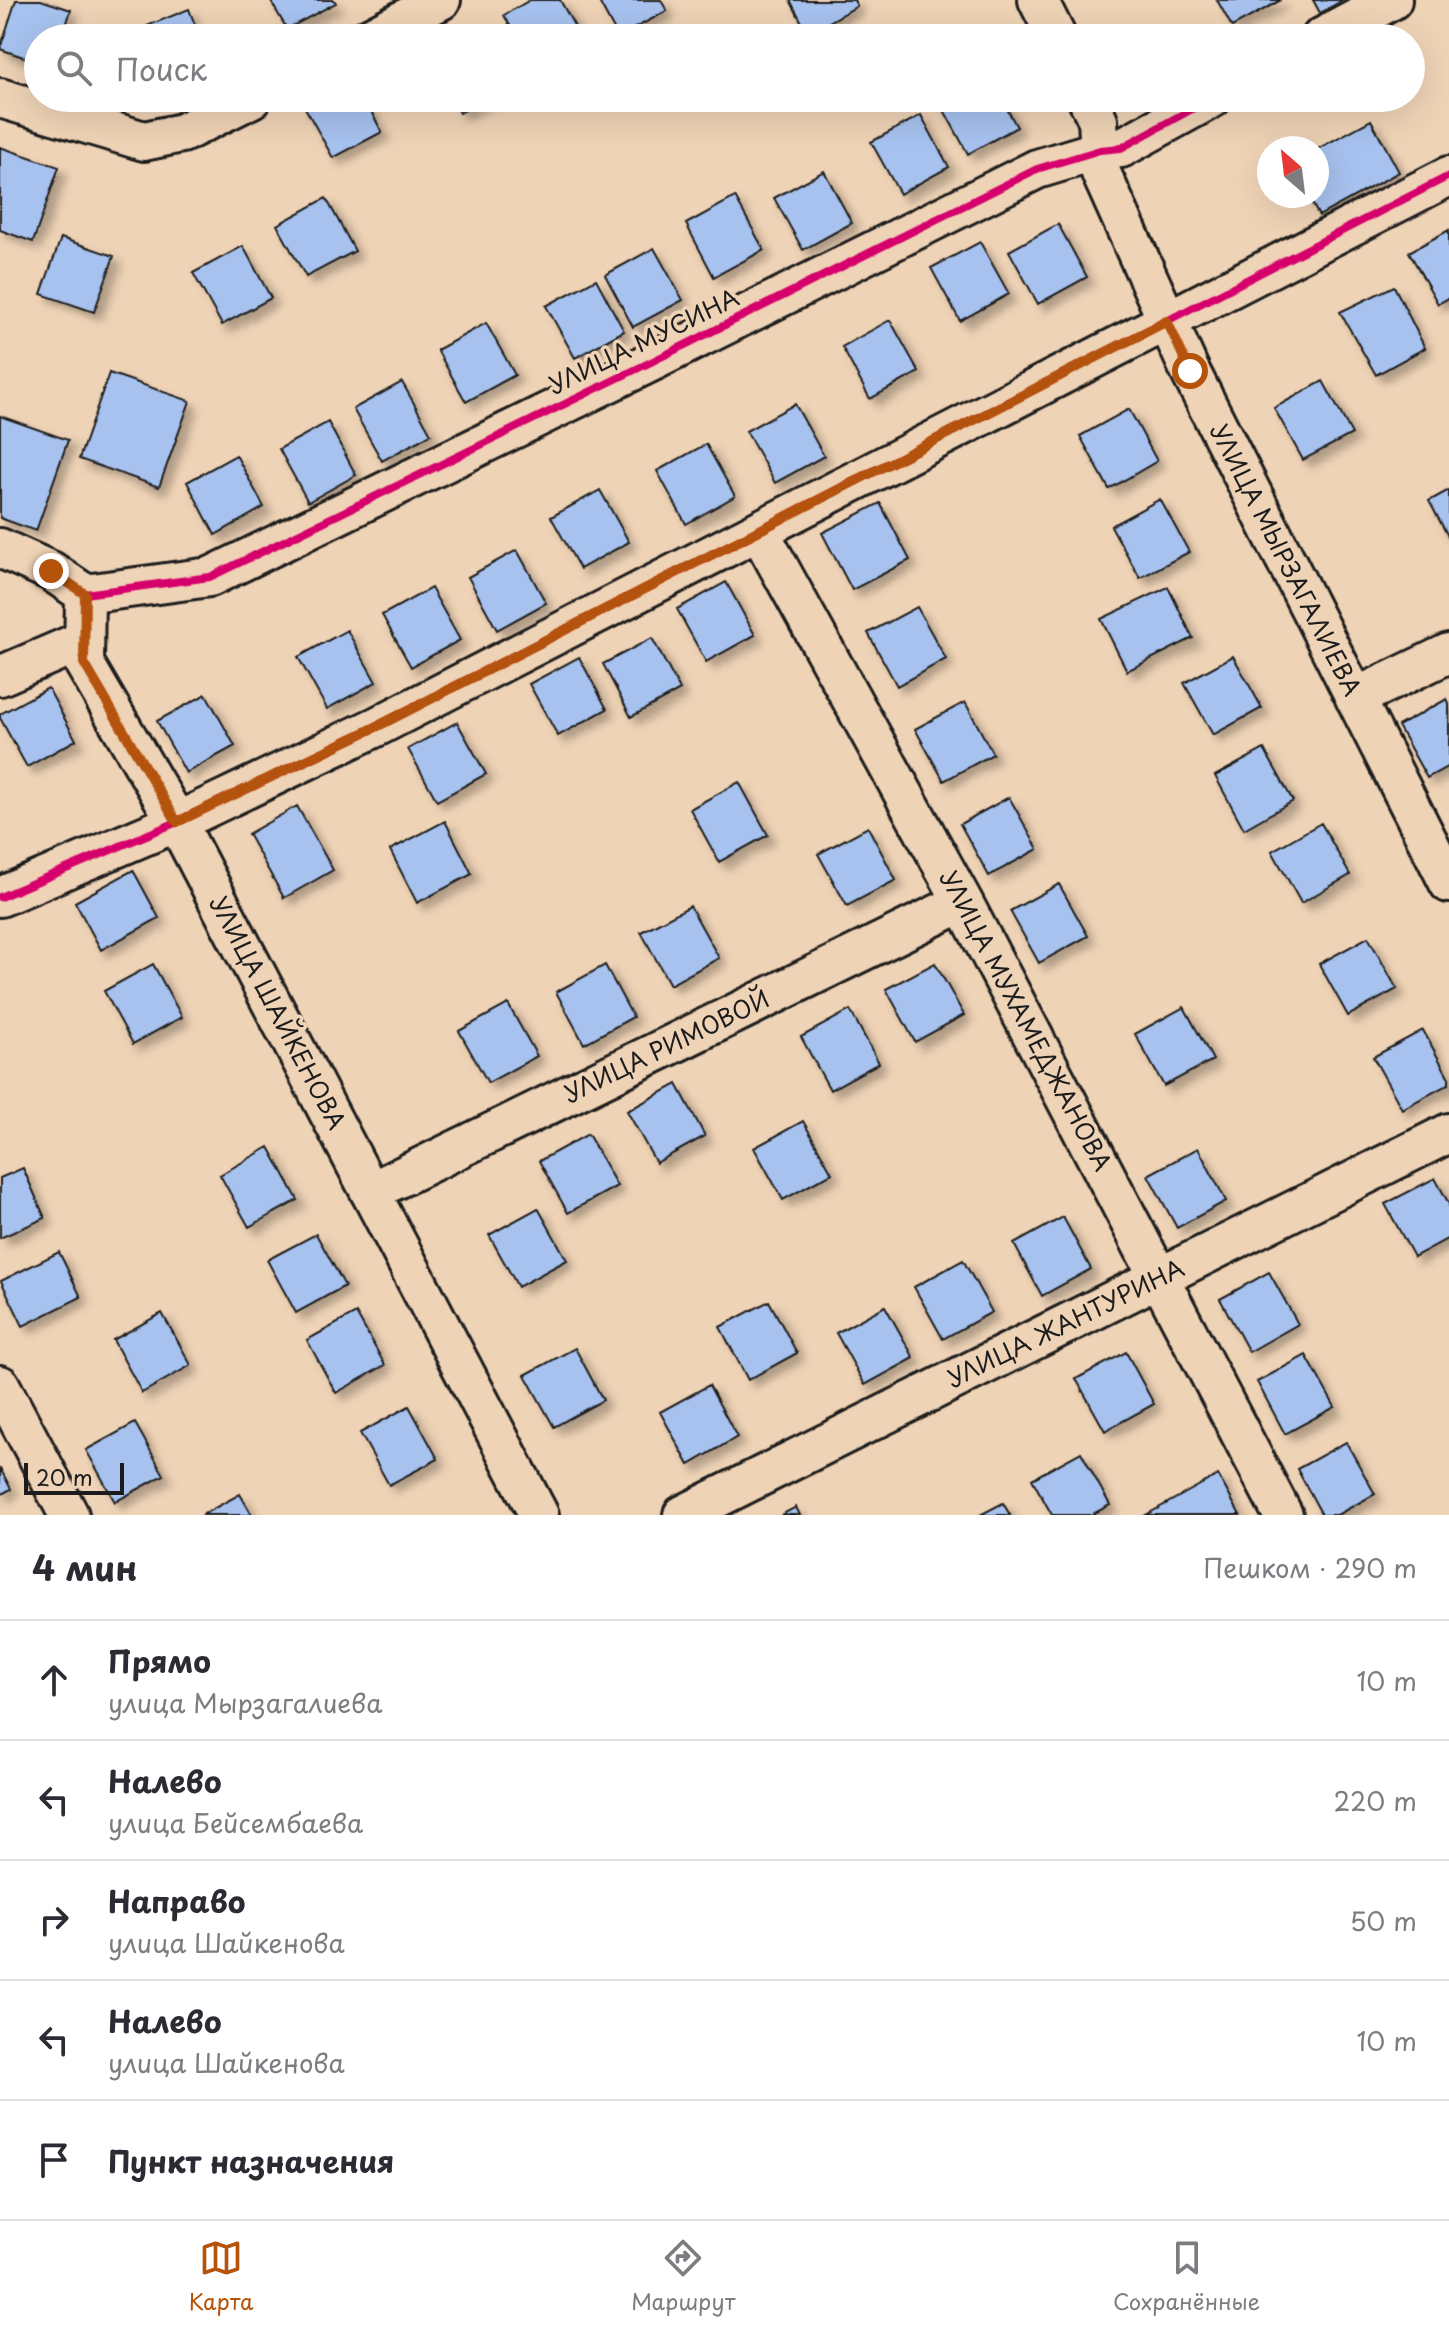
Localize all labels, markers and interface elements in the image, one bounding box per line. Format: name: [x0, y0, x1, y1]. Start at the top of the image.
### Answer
search box: [24, 24, 1425, 112]
icon: search: [52, 46, 96, 90]
text: Поиск: [116, 46, 207, 91]
north arrow: [1257, 136, 1329, 208]
street label: УЛИЦА МУСИНА: [542, 278, 744, 402]
route start: [1172, 353, 1208, 389]
street label: УЛИЦА МЫРЗАГАЛИЕВА: [1202, 417, 1371, 702]
route end: [33, 553, 69, 589]
street label: УЛИЦА МУХАМЕДЖАНОВА: [932, 863, 1122, 1177]
street label: УЛИЦА ШАЙКЕНОВА: [202, 889, 356, 1135]
street label: УЛИЦА РИМОВОЙ: [557, 980, 775, 1111]
street label: УЛИЦА ЖАНТУРИНА: [940, 1249, 1190, 1395]
scale bar: [24, 1459, 124, 1495]
text: 20 m: [36, 1460, 93, 1493]
text: 4 мин: [32, 1541, 137, 1593]
text: Пешком · 290 m: [1203, 1548, 1417, 1587]
text: Прямо: [108, 1638, 211, 1683]
icon: ahead: [32, 1658, 76, 1702]
text: 10 m: [1356, 1661, 1417, 1700]
text: улица Мырзагалиева: [108, 1683, 382, 1722]
text: Налево: [108, 1758, 222, 1803]
icon: left: [32, 1778, 76, 1822]
text: 220 m: [1333, 1781, 1417, 1820]
text: улица Бейсембаева: [108, 1803, 363, 1842]
text: Направо: [108, 1878, 246, 1923]
icon: right: [32, 1898, 76, 1942]
text: 50 m: [1350, 1901, 1417, 1940]
text: улица Шайкенова: [108, 1923, 345, 1962]
text: Налево: [108, 1998, 222, 2043]
icon: left: [32, 2018, 76, 2062]
text: 10 m: [1356, 2021, 1417, 2060]
text: улица Шайкенова: [108, 2043, 345, 2082]
icon: arrive: [32, 2138, 76, 2182]
text: Пункт назначения: [108, 2138, 394, 2183]
tab: Карта: [189, 2236, 253, 2317]
tab: Маршрут: [631, 2236, 735, 2317]
tab: Сохранённые: [1113, 2236, 1260, 2317]

